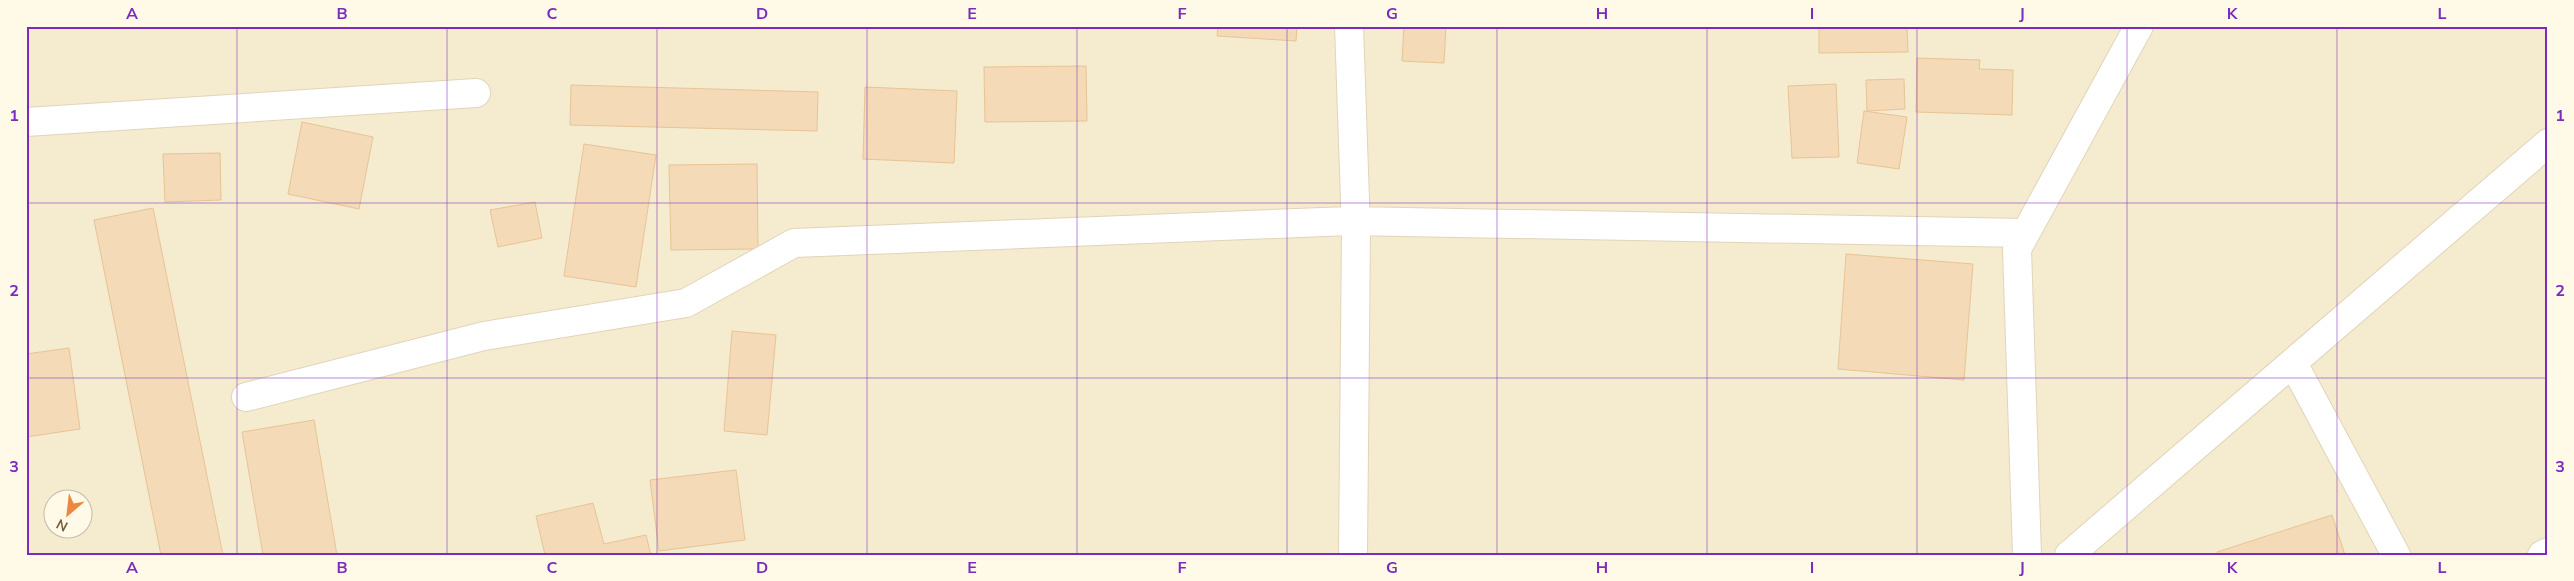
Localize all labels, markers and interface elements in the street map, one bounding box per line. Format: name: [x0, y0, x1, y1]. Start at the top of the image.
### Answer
text: A: [126, 3, 138, 23]
text: B: [336, 3, 348, 23]
text: C: [547, 3, 558, 23]
text: D: [756, 3, 768, 23]
text: E: [967, 3, 977, 23]
text: F: [1177, 3, 1187, 23]
text: G: [1386, 3, 1398, 23]
text: H: [1596, 3, 1608, 23]
text: I: [1810, 3, 1814, 23]
text: J: [2019, 3, 2025, 23]
text: K: [2227, 3, 2239, 23]
text: L: [2438, 3, 2447, 23]
text: 1: [9, 105, 19, 125]
text: 1: [2555, 105, 2565, 125]
text: 2: [9, 280, 19, 300]
text: 2: [2555, 280, 2565, 300]
text: 3: [9, 456, 19, 476]
text: 3: [2555, 456, 2565, 476]
north arrow: [42, 488, 92, 538]
text: N: [53, 515, 71, 536]
text: A: [126, 557, 138, 577]
text: B: [336, 557, 348, 577]
text: C: [547, 557, 558, 577]
text: D: [756, 557, 768, 577]
text: E: [967, 557, 977, 577]
text: F: [1177, 557, 1187, 577]
text: G: [1386, 557, 1398, 577]
text: H: [1596, 557, 1608, 577]
text: I: [1810, 557, 1814, 577]
text: J: [2019, 557, 2025, 577]
text: K: [2227, 557, 2239, 577]
text: L: [2438, 557, 2447, 577]

